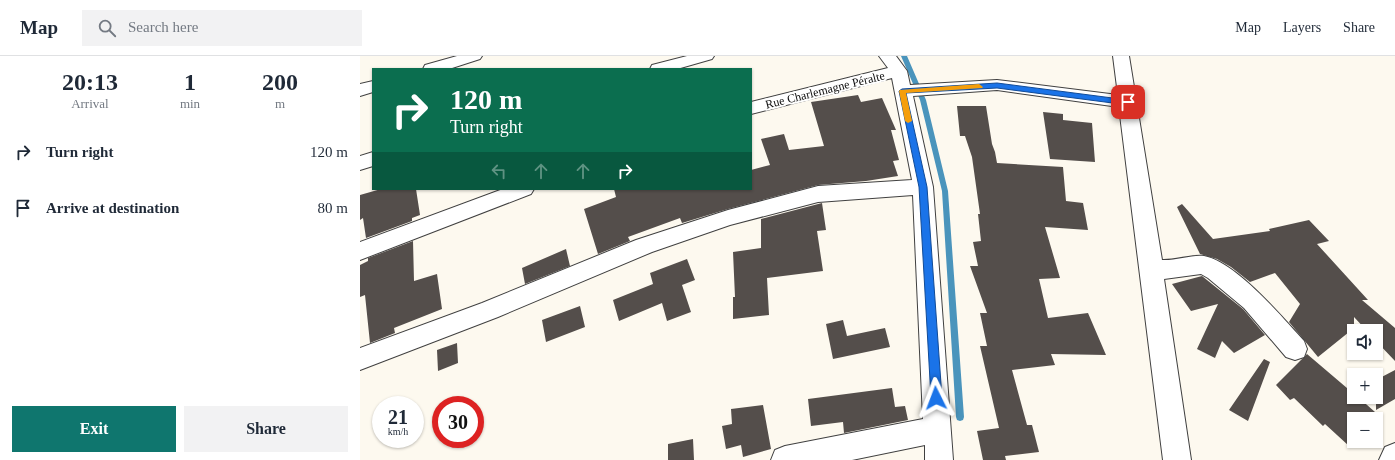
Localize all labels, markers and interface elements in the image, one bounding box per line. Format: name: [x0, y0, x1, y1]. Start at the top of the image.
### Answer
search box: [82, 10, 362, 46]
text: Map: [20, 17, 58, 38]
icon: search: [96, 17, 118, 39]
text: Search here: [128, 19, 198, 35]
text: Map: [1235, 20, 1261, 35]
text: Layers: [1283, 20, 1321, 35]
text: Share: [1343, 20, 1375, 35]
street label: Rue Charlemagne Péralte: [764, 68, 886, 112]
text: 20:13: [62, 69, 118, 95]
text: 1: [184, 69, 196, 95]
text: 200: [262, 69, 298, 95]
icon: right: [384, 84, 436, 136]
text: 120 m: [450, 84, 522, 115]
pin: [1111, 85, 1145, 119]
icon: arrive: [1117, 91, 1139, 113]
text: Arrival: [71, 96, 109, 111]
text: min: [180, 96, 200, 111]
text: m: [275, 96, 285, 111]
text: Turn right: [450, 117, 523, 137]
icon: right: [12, 141, 34, 163]
text: Turn right: [46, 144, 113, 160]
text: 120 m: [310, 144, 348, 160]
icon: left: [488, 160, 510, 182]
icon: ahead: [530, 160, 552, 182]
icon: ahead: [572, 160, 594, 182]
icon: right: [614, 160, 636, 182]
icon: arrive: [12, 197, 34, 219]
text: Arrive at destination: [46, 200, 179, 216]
text: 80 m: [318, 200, 348, 216]
map controls: [1347, 324, 1383, 448]
button: sound: [1347, 324, 1383, 360]
button: +: [1347, 368, 1383, 404]
position arrow: [915, 377, 957, 419]
speed limit sign: 30: [432, 396, 484, 448]
button: Exit: [12, 406, 176, 452]
button: Share: [184, 406, 348, 452]
text: 21: [388, 406, 408, 428]
button: −: [1347, 412, 1383, 448]
text: km/h: [388, 426, 408, 437]

